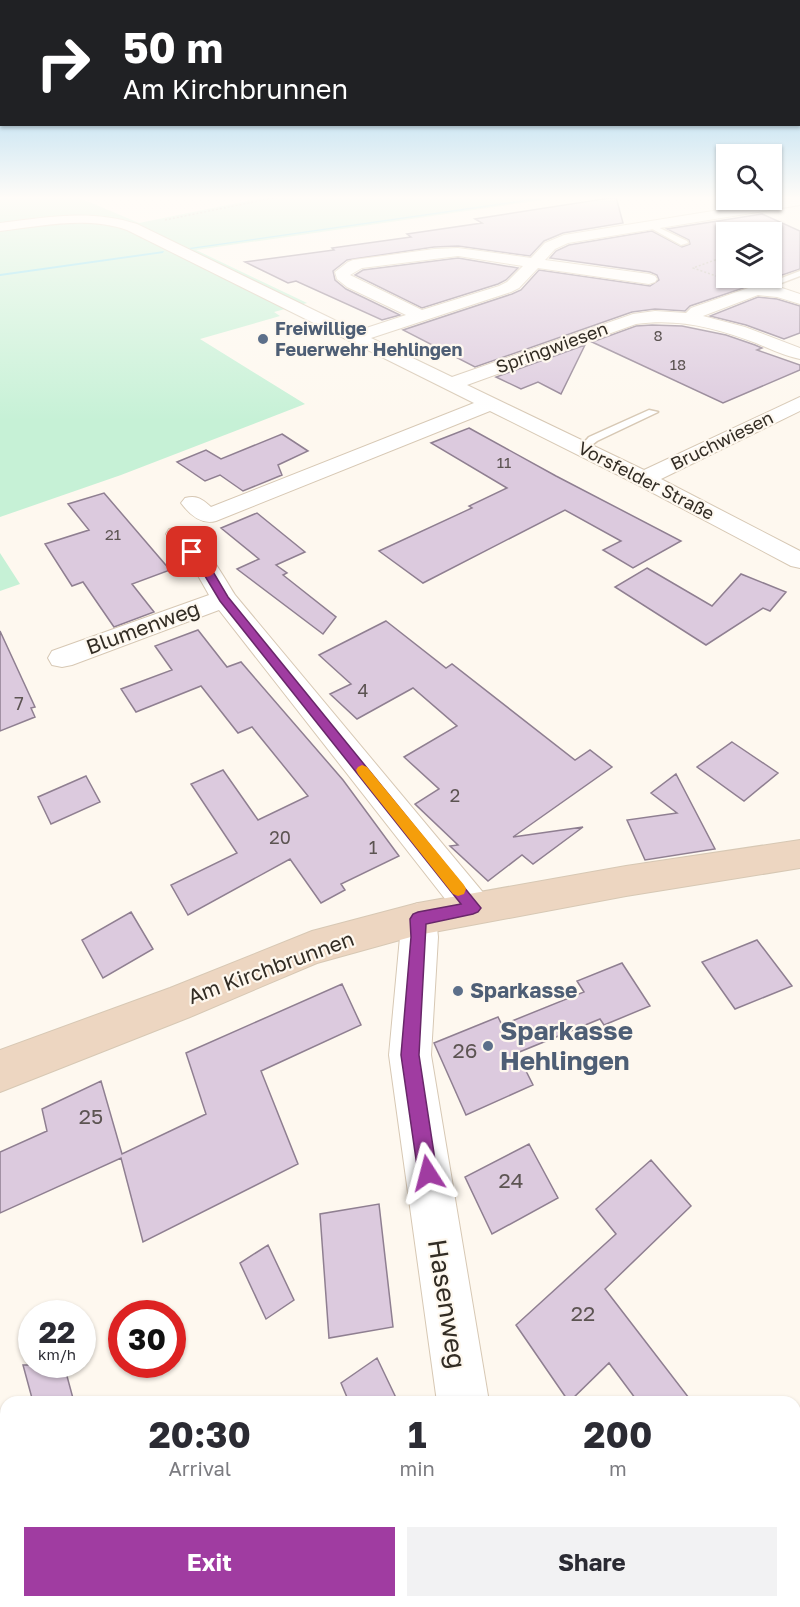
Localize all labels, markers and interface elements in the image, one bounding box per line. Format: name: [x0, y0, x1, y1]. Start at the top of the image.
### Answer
text: 50 m: [123, 22, 223, 72]
icon: right: [24, 24, 102, 102]
text: Am Kirchbrunnen: [123, 73, 348, 105]
map controls: [716, 144, 782, 288]
button: search: [716, 144, 782, 210]
button: layers: [716, 222, 782, 288]
place label: Freiwillige Feuerwehr Hehlingen: [275, 317, 462, 360]
street label: Springwiesen: [493, 317, 611, 377]
house number: 8: [653, 326, 663, 344]
marker: Freiwillige Feuerwehr Hehlingen: [256, 332, 270, 346]
house number: 18: [670, 355, 686, 373]
street label: Bruchwiesen: [667, 406, 777, 474]
street label: Vorsfelder Straße: [575, 436, 718, 524]
house number: 11: [497, 453, 511, 471]
house number: 21: [105, 525, 121, 543]
pin: [166, 526, 217, 577]
icon: arrive: [175, 535, 208, 568]
street label: Blumenweg: [82, 595, 203, 660]
house number: 4: [358, 679, 369, 701]
house number: 7: [14, 692, 24, 714]
house number: 2: [450, 784, 460, 806]
house number: 20: [269, 826, 291, 848]
house number: 1: [369, 836, 378, 858]
street label: Am Kirchbrunnen: [184, 925, 357, 1009]
place label: Sparkasse: [470, 977, 577, 1003]
marker: Sparkasse: [451, 984, 465, 998]
place label: Sparkasse Hehlingen: [500, 1015, 633, 1076]
house number: 26: [453, 1037, 477, 1063]
marker: Sparkasse Hehlingen: [481, 1039, 495, 1053]
house number: 25: [79, 1103, 103, 1129]
position arrow: [396, 1141, 460, 1205]
house number: 24: [499, 1167, 524, 1193]
street label: Hasenweg: [422, 1237, 473, 1371]
speed limit sign: 30: [108, 1300, 186, 1378]
house number: 22: [571, 1300, 595, 1326]
text: 22: [39, 1314, 75, 1350]
text: km/h: [38, 1345, 76, 1363]
text: 20:30: [149, 1413, 251, 1456]
text: 1: [408, 1413, 426, 1456]
text: 200: [584, 1413, 652, 1456]
text: Arrival: [168, 1456, 231, 1480]
text: min: [400, 1456, 435, 1480]
text: m: [609, 1456, 627, 1480]
button: Exit: [24, 1527, 395, 1596]
button: Share: [407, 1527, 777, 1596]

